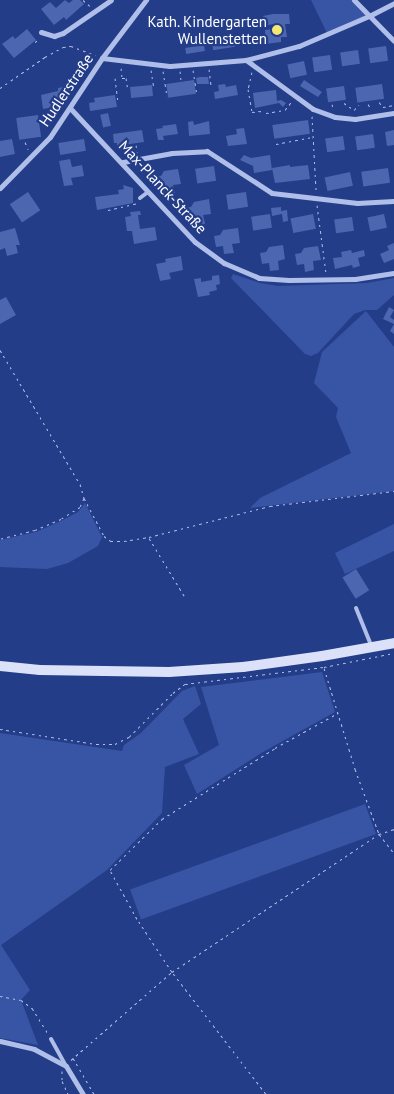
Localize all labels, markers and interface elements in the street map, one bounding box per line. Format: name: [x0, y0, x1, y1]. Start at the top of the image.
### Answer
place label: Kath. Kindergarten Wullenstetten: [146, 12, 267, 47]
marker: Kath. Kindergarten Wullenstetten: [271, 24, 283, 36]
street label: Hudlerstraße: [35, 50, 97, 130]
street label: Max-Planck-Straße: [115, 137, 211, 237]

